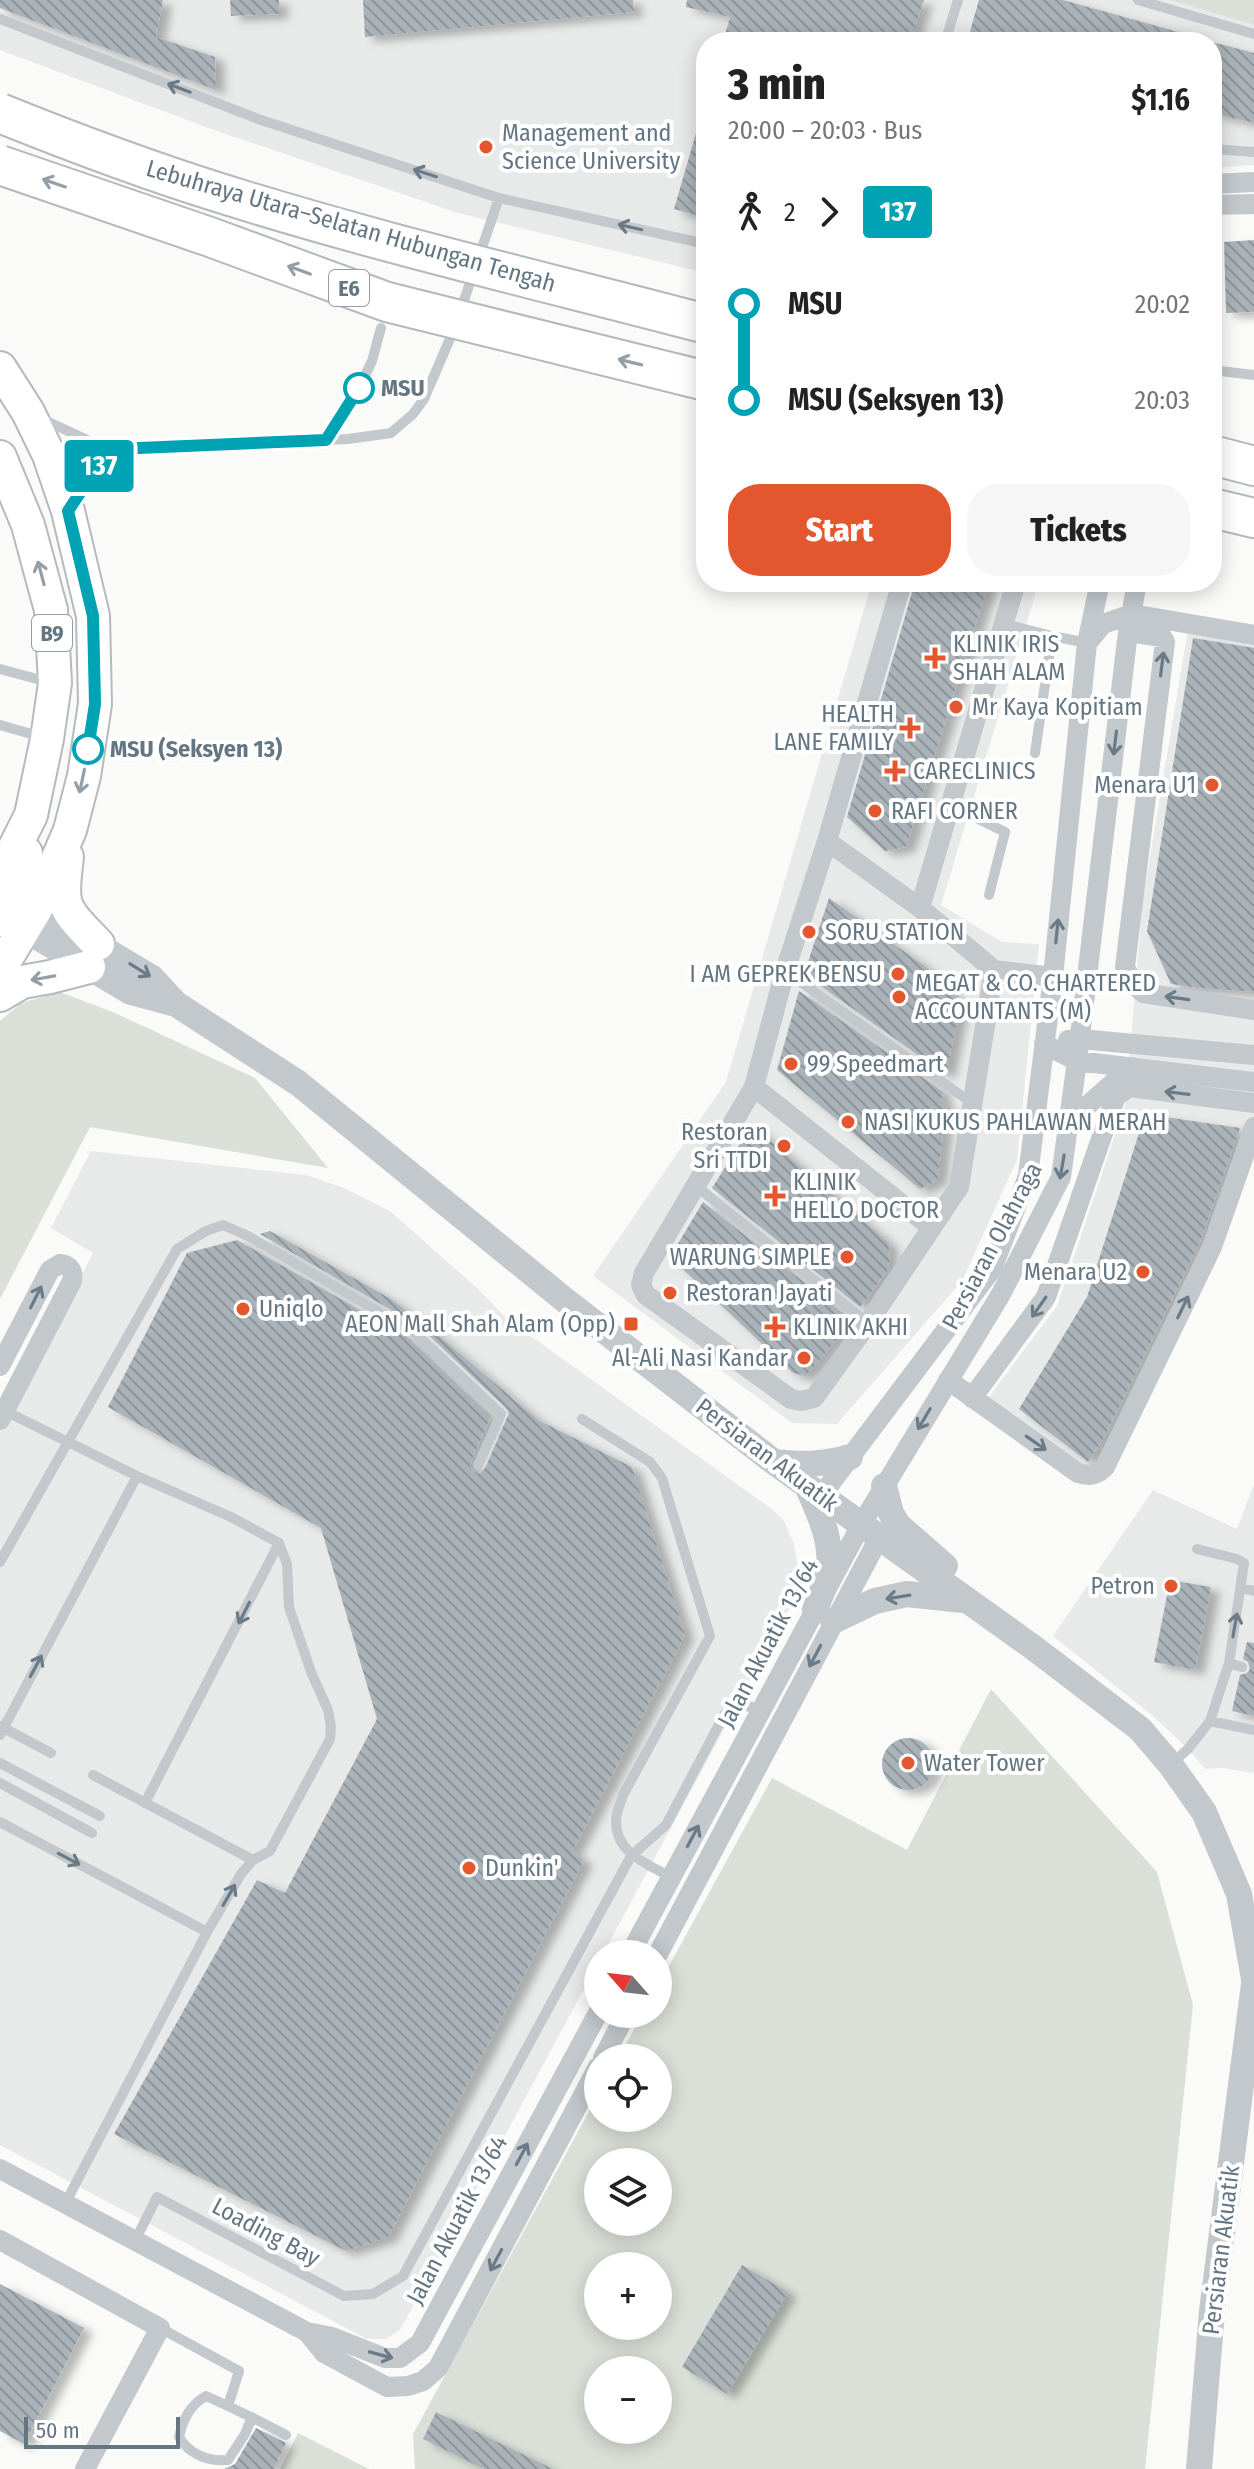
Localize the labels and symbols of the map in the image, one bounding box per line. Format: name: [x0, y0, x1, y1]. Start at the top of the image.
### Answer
one-way arrow: [167, 80, 192, 95]
place label: Management and Science University: [502, 119, 680, 175]
marker: Management and Science University: [477, 138, 495, 156]
street label: Lebuhraya Utara–Selatan Hubungan Tengah: [143, 154, 559, 298]
one-way arrow: [413, 165, 438, 180]
one-way arrow: [42, 175, 67, 190]
one-way arrow: [618, 219, 643, 234]
one-way arrow: [287, 261, 312, 276]
road number: E6: [329, 270, 369, 306]
one-way arrow: [618, 354, 644, 369]
marker: MSU: [344, 373, 374, 403]
place label: MSU: [381, 374, 424, 402]
line badge: 137: [53, 440, 145, 492]
one-way arrow: [32, 561, 47, 586]
road number: B9: [32, 615, 72, 651]
place label: KLINIK IRIS SHAH ALAM: [953, 630, 1065, 686]
marker: KLINIK IRIS SHAH ALAM: [924, 647, 946, 669]
one-way arrow: [1155, 651, 1170, 678]
place label: Mr Kaya Kopitiam: [972, 693, 1143, 721]
marker: Mr Kaya Kopitiam: [947, 698, 965, 716]
place label: HEALTH LANE FAMILY: [774, 700, 894, 756]
marker: HEALTH LANE FAMILY: [901, 719, 919, 737]
one-way arrow: [1108, 729, 1123, 755]
marker: MSU (Seksyen 13): [73, 734, 103, 764]
place label: MSU (Seksyen 13): [110, 735, 282, 763]
place label: CARECLINICS: [913, 757, 1036, 785]
marker: CARECLINICS: [884, 760, 906, 782]
one-way arrow: [74, 768, 89, 793]
place label: Menara U1: [1094, 771, 1196, 799]
marker: Menara U1: [1203, 776, 1221, 794]
place label: RAFI CORNER: [891, 797, 1018, 825]
marker: RAFI CORNER: [866, 802, 884, 820]
place label: SORU STATION: [825, 918, 964, 946]
one-way arrow: [1050, 918, 1065, 945]
marker: SORU STATION: [800, 923, 818, 941]
place label: I AM GEPREK BENSU: [690, 960, 882, 988]
one-way arrow: [128, 963, 151, 979]
marker: I AM GEPREK BENSU: [889, 965, 907, 983]
place label: MEGAT & CO. CHARTERED ACCOUNTANTS (M): [915, 969, 1156, 1025]
one-way arrow: [31, 972, 57, 987]
marker: MEGAT & CO. CHARTERED ACCOUNTANTS (M): [890, 988, 908, 1006]
one-way arrow: [1165, 990, 1190, 1005]
place label: 99 Speedmart: [807, 1050, 944, 1078]
marker: 99 Speedmart: [782, 1055, 800, 1073]
one-way arrow: [1164, 1086, 1191, 1101]
place label: NASI KUKUS PAHLAWAN MERAH: [864, 1108, 1167, 1136]
marker: NASI KUKUS PAHLAWAN MERAH: [839, 1113, 857, 1131]
place label: Restoran Sri TTDI: [681, 1118, 768, 1174]
marker: Restoran Sri TTDI: [775, 1137, 793, 1155]
one-way arrow: [1053, 1154, 1068, 1179]
street label: Persiaran Olahraga: [936, 1158, 1048, 1334]
place label: KLINIK HELLO DOCTOR: [793, 1168, 939, 1224]
marker: KLINIK HELLO DOCTOR: [764, 1185, 786, 1207]
place label: WARUNG SIMPLE: [670, 1243, 831, 1271]
marker: WARUNG SIMPLE: [838, 1248, 856, 1266]
place label: Menara U2: [1024, 1258, 1127, 1286]
marker: Menara U2: [1134, 1263, 1152, 1281]
place label: Restoran Jayati: [686, 1279, 833, 1307]
marker: Restoran Jayati: [661, 1284, 679, 1302]
one-way arrow: [29, 1285, 44, 1309]
place label: Uniqlo: [259, 1295, 324, 1323]
one-way arrow: [1031, 1295, 1047, 1317]
one-way arrow: [1176, 1295, 1191, 1319]
marker: Uniqlo: [234, 1300, 252, 1318]
place label: AEON Mall Shah Alam (Opp): [345, 1310, 615, 1338]
place label: KLINIK AKHI: [793, 1313, 908, 1341]
marker: AEON Mall Shah Alam (Opp): [622, 1315, 640, 1333]
marker: KLINIK AKHI: [764, 1316, 786, 1338]
place label: Al-Ali Nasi Kandar: [612, 1344, 789, 1372]
marker: Al-Ali Nasi Kandar: [795, 1349, 813, 1367]
street label: Persiaran Akuatik: [690, 1393, 844, 1518]
one-way arrow: [916, 1407, 932, 1430]
one-way arrow: [1024, 1435, 1046, 1451]
street label: Jalan Akuatik 13/64: [712, 1554, 824, 1732]
place label: Petron: [1090, 1572, 1155, 1600]
marker: Petron: [1162, 1577, 1180, 1595]
one-way arrow: [885, 1590, 911, 1605]
one-way arrow: [235, 1600, 251, 1624]
one-way arrow: [1228, 1613, 1243, 1639]
one-way arrow: [807, 1643, 823, 1667]
one-way arrow: [29, 1655, 45, 1678]
place label: Water Tower: [924, 1749, 1045, 1777]
marker: Water Tower: [899, 1754, 917, 1772]
one-way arrow: [685, 1825, 701, 1848]
one-way arrow: [57, 1851, 80, 1867]
place label: Dunkin': [485, 1854, 559, 1882]
marker: Dunkin': [460, 1859, 478, 1877]
one-way arrow: [221, 1884, 237, 1907]
north arrow: [584, 1940, 672, 2028]
street label: Jalan Akuatik 13/64: [401, 2131, 513, 2309]
one-way arrow: [515, 2142, 530, 2166]
street label: Persiaran Akuatik: [1197, 2163, 1245, 2336]
street label: Loading Bay: [207, 2192, 325, 2272]
one-way arrow: [488, 2248, 504, 2272]
one-way arrow: [368, 2348, 393, 2363]
scale bar: [24, 2413, 180, 2449]

